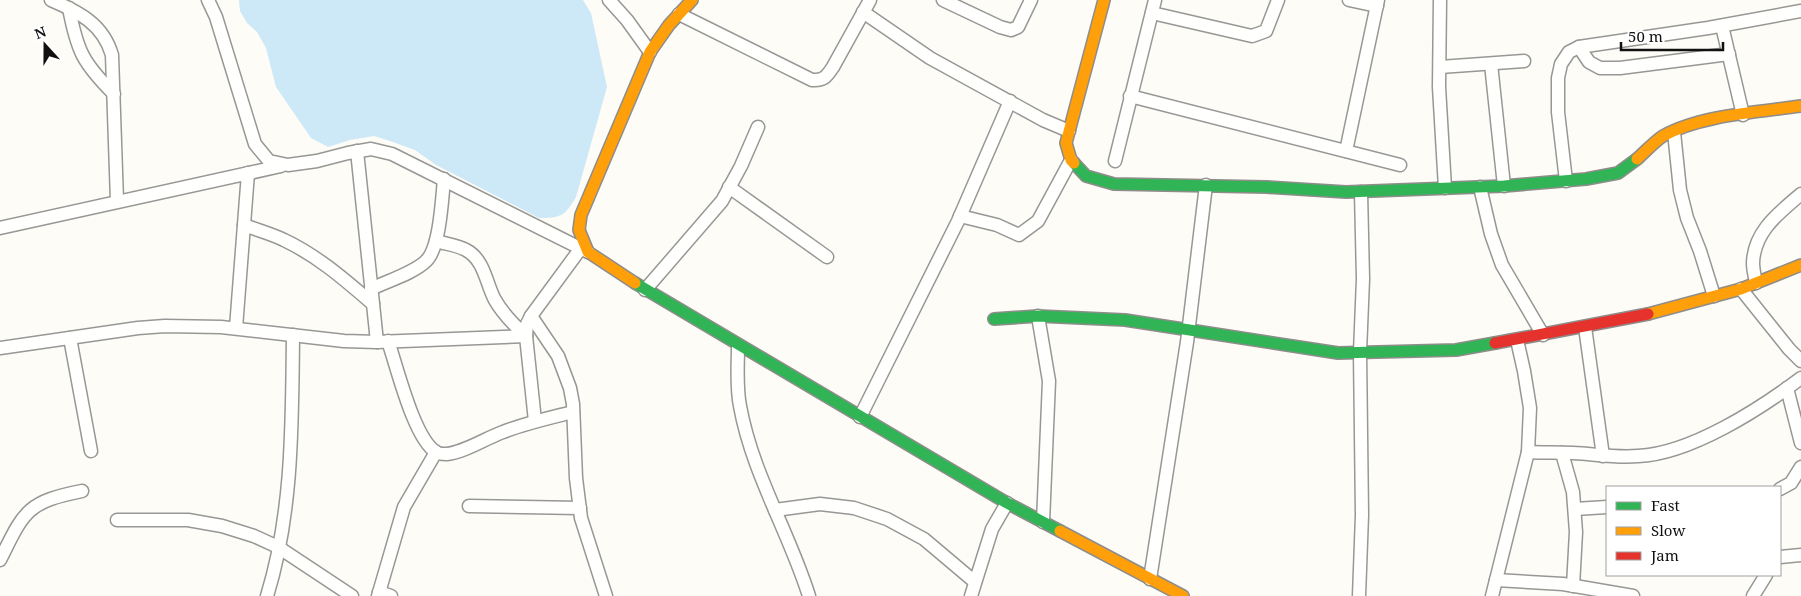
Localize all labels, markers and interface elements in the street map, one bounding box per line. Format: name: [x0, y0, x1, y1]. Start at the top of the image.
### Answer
north arrow: [20, 20, 70, 70]
scale bar: [1621, 20, 1724, 52]
text: N: [32, 22, 49, 43]
text: 50 m: [1628, 26, 1663, 46]
legend: [1606, 486, 1781, 576]
text: Fast: [1651, 495, 1680, 515]
text: Slow: [1651, 520, 1685, 540]
text: Jam: [1650, 545, 1679, 565]

